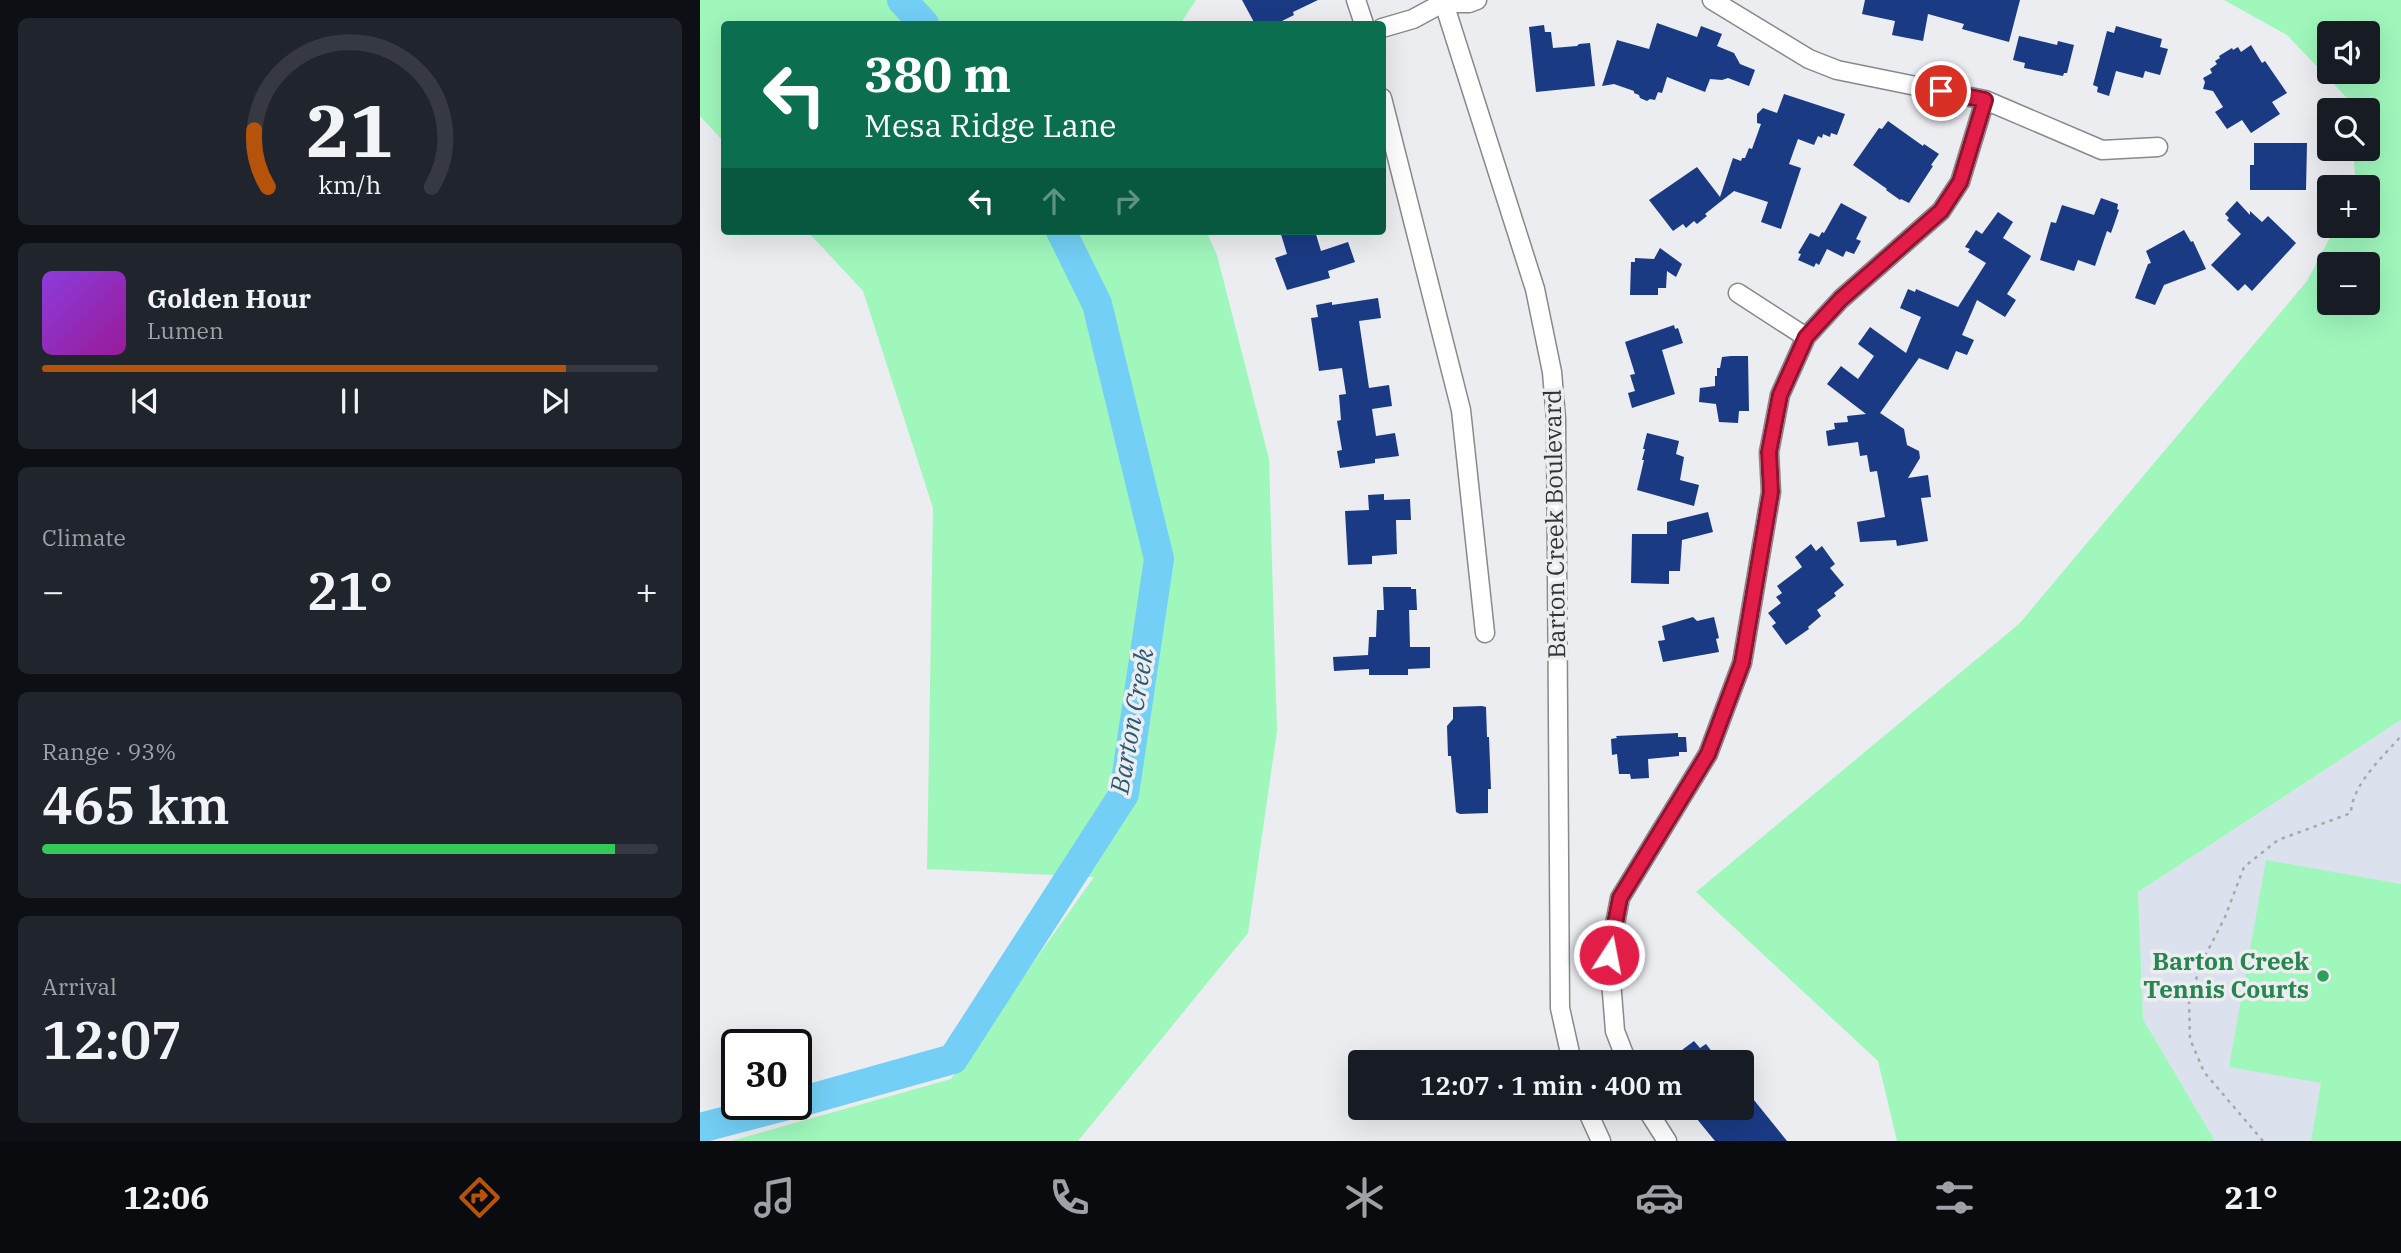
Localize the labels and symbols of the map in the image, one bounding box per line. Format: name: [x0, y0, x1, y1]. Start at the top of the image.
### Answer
pin: [1911, 61, 1971, 121]
street label: Barton Creek Boulevard: [1536, 389, 1572, 659]
water label: Barton Creek: [1101, 645, 1161, 797]
position arrow: [1572, 918, 1646, 992]
place label: Barton Creek Tennis Courts: [2143, 945, 2309, 1005]
marker: Barton Creek Tennis Courts: [2315, 968, 2331, 984]
speed limit sign: 30: [721, 1029, 812, 1120]

